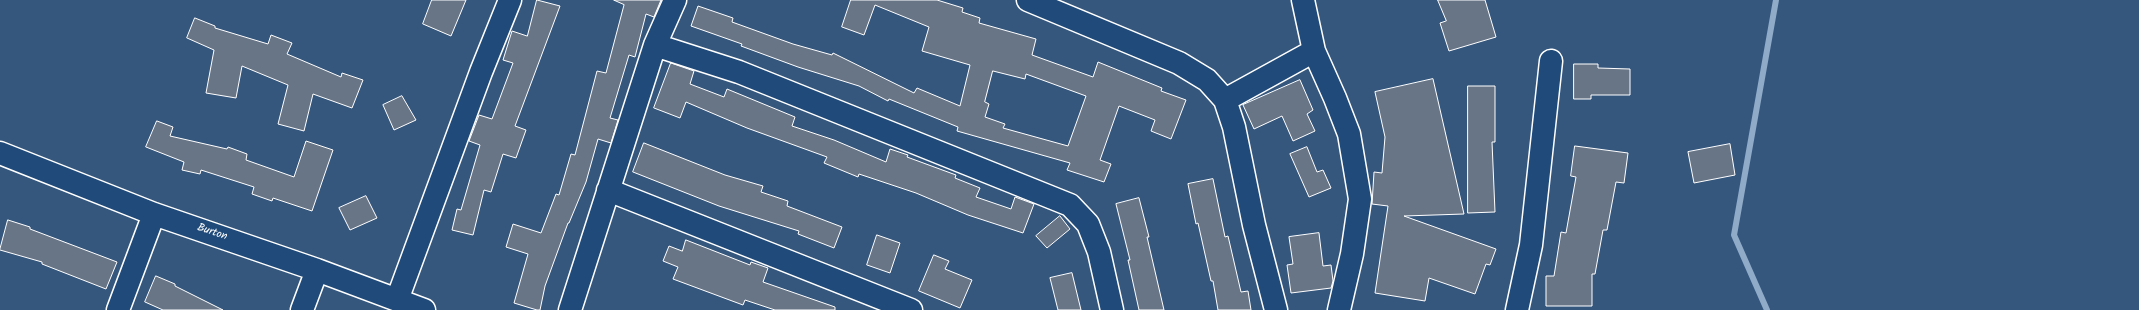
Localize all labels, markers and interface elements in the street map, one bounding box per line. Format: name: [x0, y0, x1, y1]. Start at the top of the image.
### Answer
street label: Burton: [195, 222, 229, 244]

